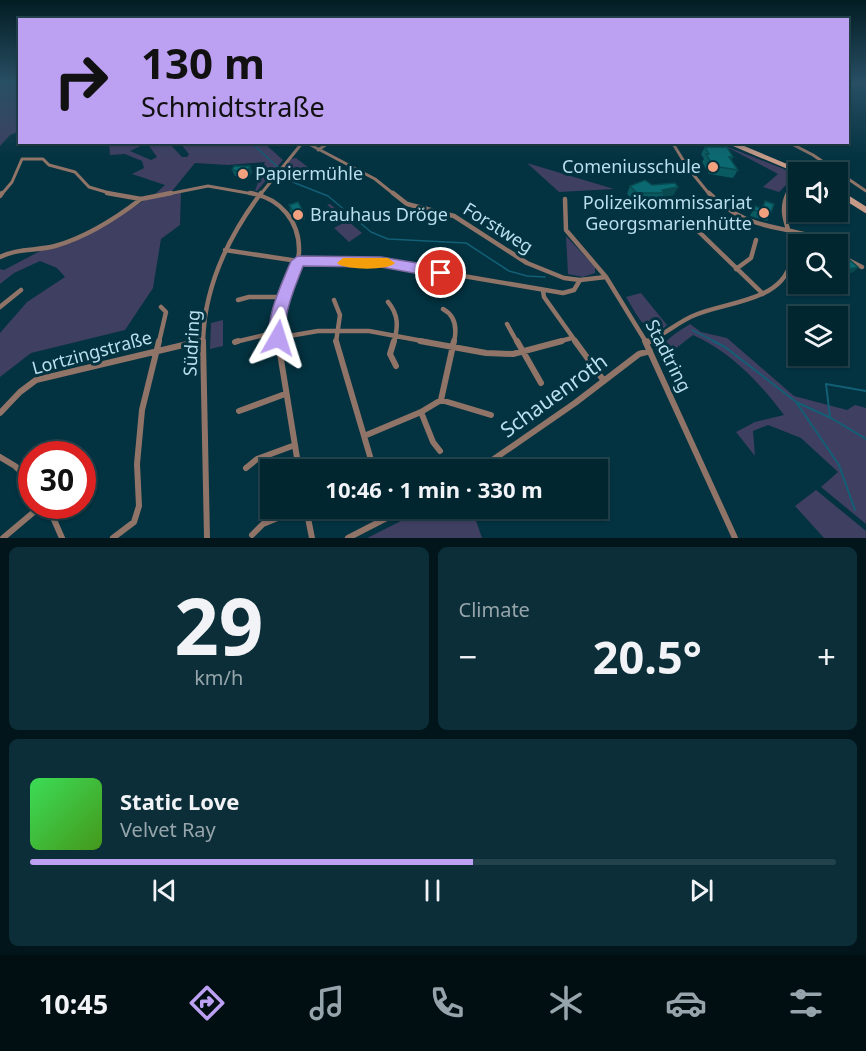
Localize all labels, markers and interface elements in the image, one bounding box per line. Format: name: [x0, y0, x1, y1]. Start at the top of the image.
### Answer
text: 130 m: [141, 34, 265, 91]
icon: right: [42, 42, 120, 120]
text: Schmidtstraße: [141, 88, 325, 125]
place label: Comeniusschule: [562, 154, 701, 178]
marker: Comeniusschule: [706, 160, 720, 174]
place label: Papiermühle: [255, 161, 363, 185]
map controls: [788, 162, 848, 366]
button: sound: [788, 162, 848, 222]
marker: Papiermühle: [236, 167, 250, 181]
place label: Polizeikommissariat Georgsmarienhütte: [583, 190, 752, 235]
street label: Forstweg: [459, 196, 538, 258]
place label: Brauhaus Dröge: [310, 202, 448, 226]
marker: Polizeikommissariat Georgsmarienhütte: [757, 206, 771, 220]
marker: Brauhaus Dröge: [291, 208, 305, 222]
button: search: [788, 234, 848, 294]
pin: [415, 247, 466, 298]
icon: arrive: [424, 256, 457, 289]
position arrow: [246, 306, 310, 370]
button: layers: [788, 306, 848, 366]
street label: Südring: [177, 309, 205, 377]
street label: Stadtring: [640, 315, 697, 396]
street label: Lortzingstraße: [29, 324, 154, 380]
street label: Schauenroth: [494, 347, 612, 443]
speed limit sign: 30: [18, 441, 96, 519]
text: 10:46 · 1 min · 330 m: [325, 474, 543, 504]
text: 29: [174, 572, 263, 678]
text: Climate: [459, 596, 530, 623]
text: 20.5°: [593, 626, 702, 687]
text: −: [459, 634, 477, 679]
text: +: [817, 634, 836, 679]
text: km/h: [194, 664, 243, 691]
text: Static Love: [120, 786, 239, 816]
text: Velvet Ray: [120, 816, 216, 843]
icon: previous: [148, 874, 181, 907]
icon: pause: [416, 874, 449, 907]
icon: next: [685, 874, 718, 907]
icon: directions: [186, 982, 228, 1024]
icon: music: [306, 982, 348, 1024]
icon: phone: [426, 982, 468, 1024]
icon: climate: [545, 982, 587, 1024]
icon: car: [665, 982, 707, 1024]
icon: filters: [785, 982, 827, 1024]
text: 10:45: [39, 985, 108, 1022]

